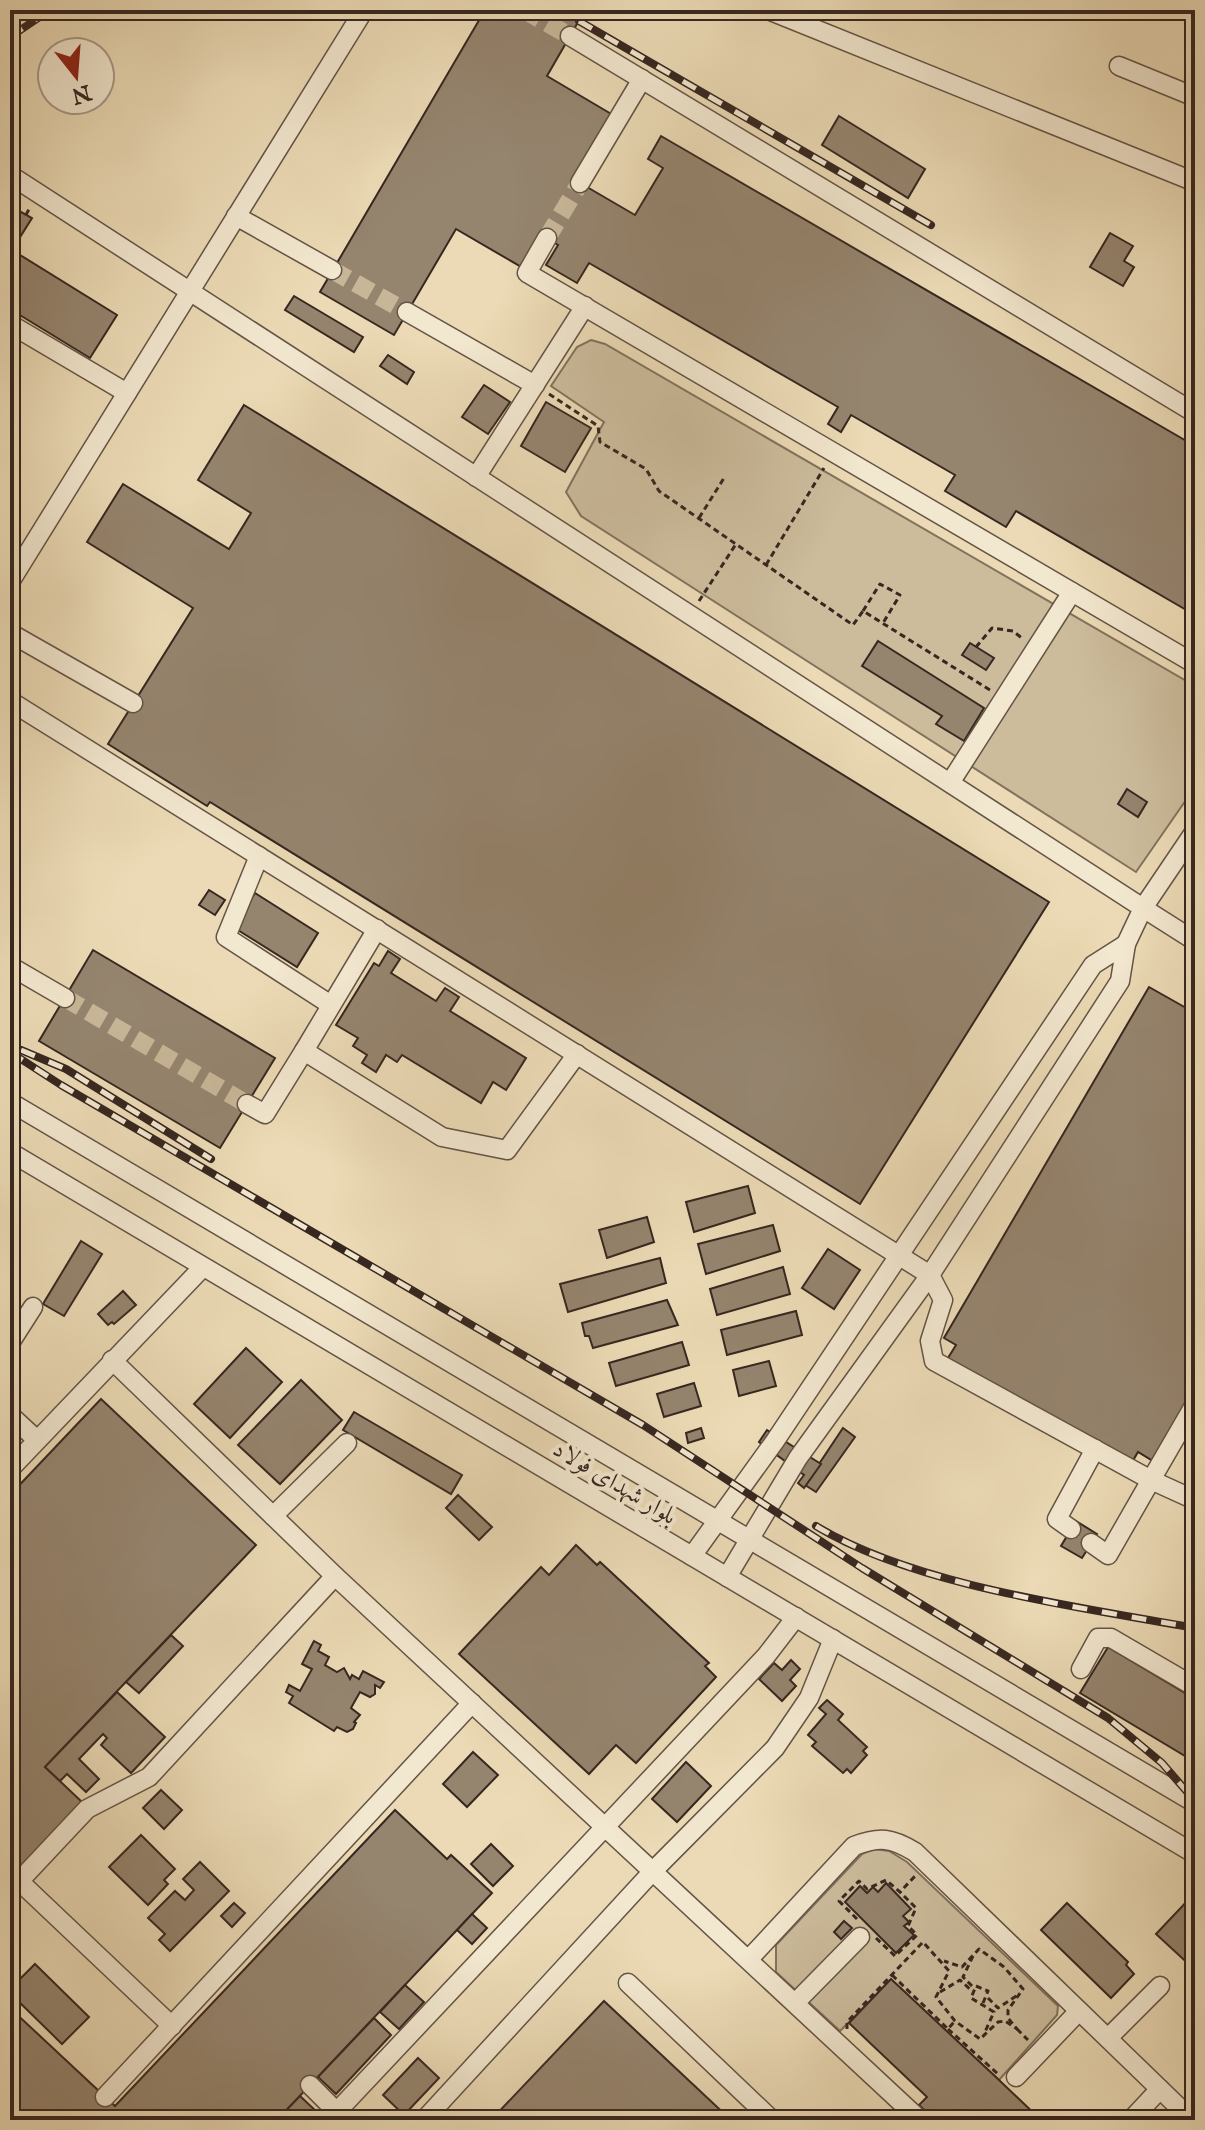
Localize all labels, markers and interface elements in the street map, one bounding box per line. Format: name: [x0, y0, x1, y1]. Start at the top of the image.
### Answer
north arrow: [36, 36, 116, 116]
text: N: [68, 77, 95, 109]
street label: بلوار شهدای فولاد: [547, 1434, 682, 1532]

